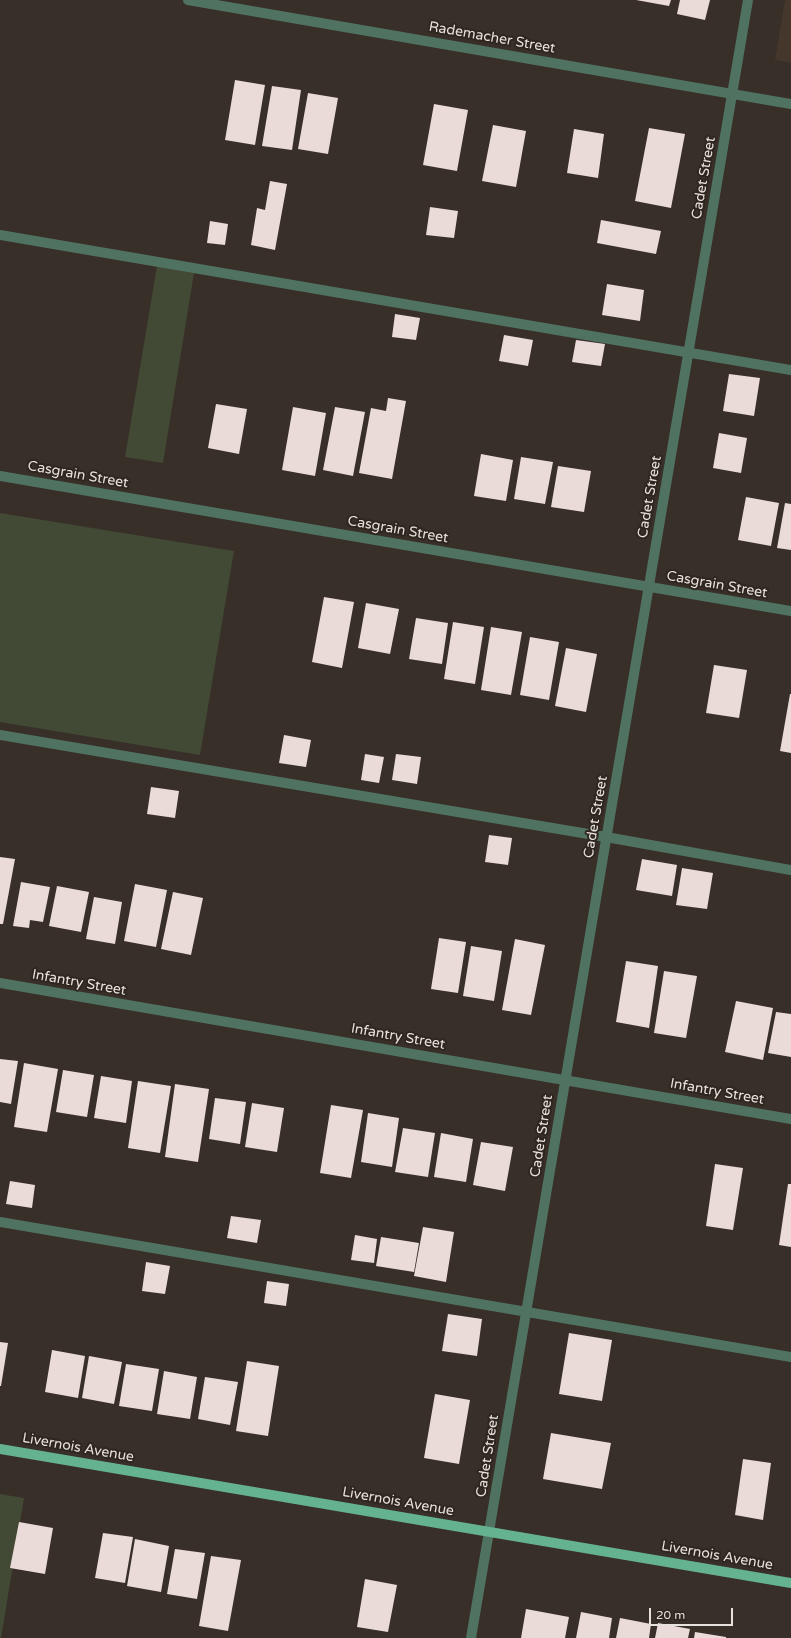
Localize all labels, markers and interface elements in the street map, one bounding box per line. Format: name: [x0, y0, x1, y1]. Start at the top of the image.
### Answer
street label: Rademacher Street: [427, 19, 557, 57]
street label: Cadet Street: [688, 135, 720, 221]
street label: Cadet Street: [634, 454, 666, 540]
street label: Casgrain Street: [26, 458, 130, 492]
street label: Casgrain Street: [346, 513, 450, 547]
street label: Casgrain Street: [665, 568, 769, 602]
street label: Cadet Street: [580, 774, 612, 860]
street label: Infantry Street: [31, 966, 127, 1000]
street label: Infantry Street: [350, 1020, 446, 1054]
street label: Infantry Street: [669, 1075, 765, 1109]
street label: Cadet Street: [527, 1094, 557, 1178]
street label: Cadet Street: [473, 1414, 503, 1498]
street label: Livernois Avenue: [21, 1430, 135, 1466]
street label: Livernois Avenue: [341, 1484, 455, 1520]
street label: Livernois Avenue: [660, 1538, 774, 1574]
scale bar: [651, 1600, 735, 1626]
text: 20 m: [656, 1608, 685, 1622]

